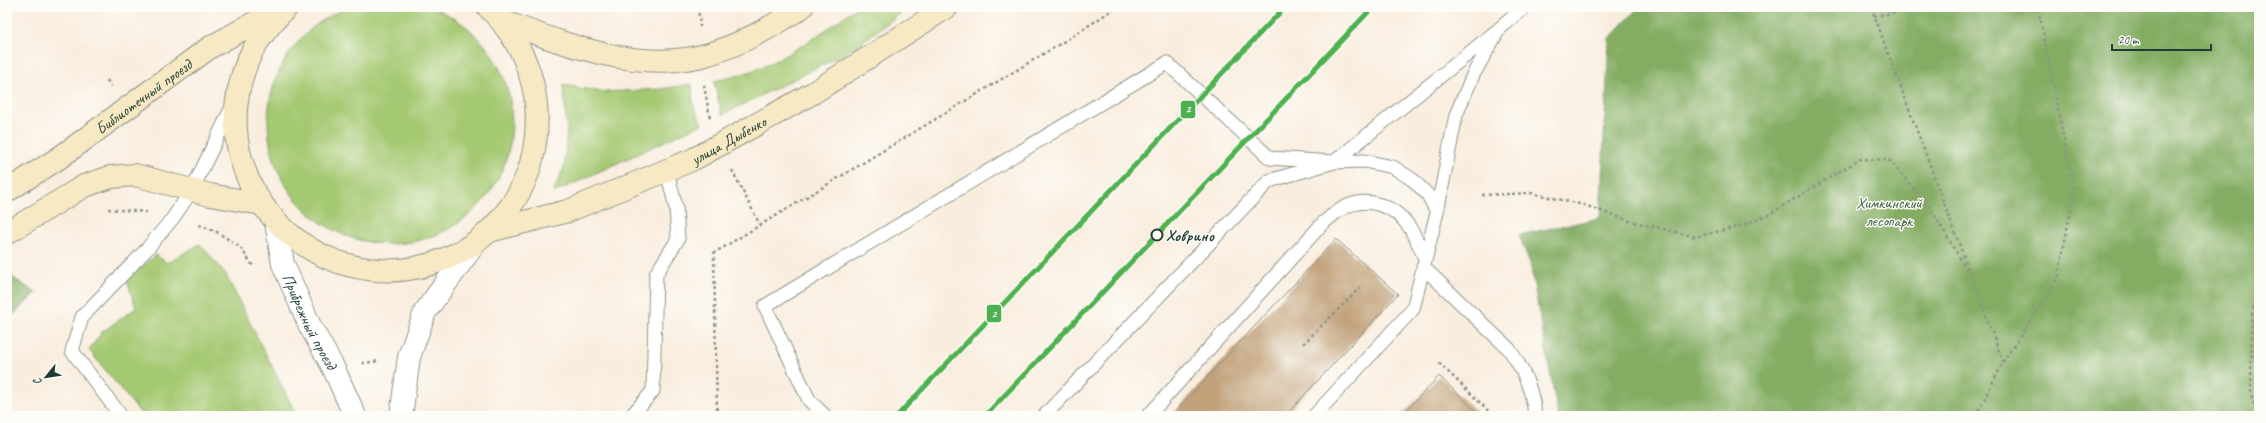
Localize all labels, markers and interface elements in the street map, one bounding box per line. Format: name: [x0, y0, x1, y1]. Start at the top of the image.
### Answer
scale bar: [2112, 26, 2211, 52]
text: 20 m: [2118, 32, 2140, 48]
street label: Библиотечный проезд: [92, 54, 197, 139]
line badge: 2: [1180, 100, 1196, 119]
text: 2: [1186, 102, 1192, 116]
street label: улица Дыбенко: [687, 111, 772, 170]
park label: Химкинский лесопарк: [1856, 193, 1923, 231]
place label: Ховрино: [1166, 226, 1215, 246]
marker: Ховрино: [1150, 228, 1164, 242]
street label: Прибрежный проезд: [277, 271, 342, 374]
line badge: 2: [986, 304, 1002, 323]
text: 2: [992, 307, 998, 321]
north arrow: [26, 357, 66, 397]
text: С: [29, 375, 45, 388]

